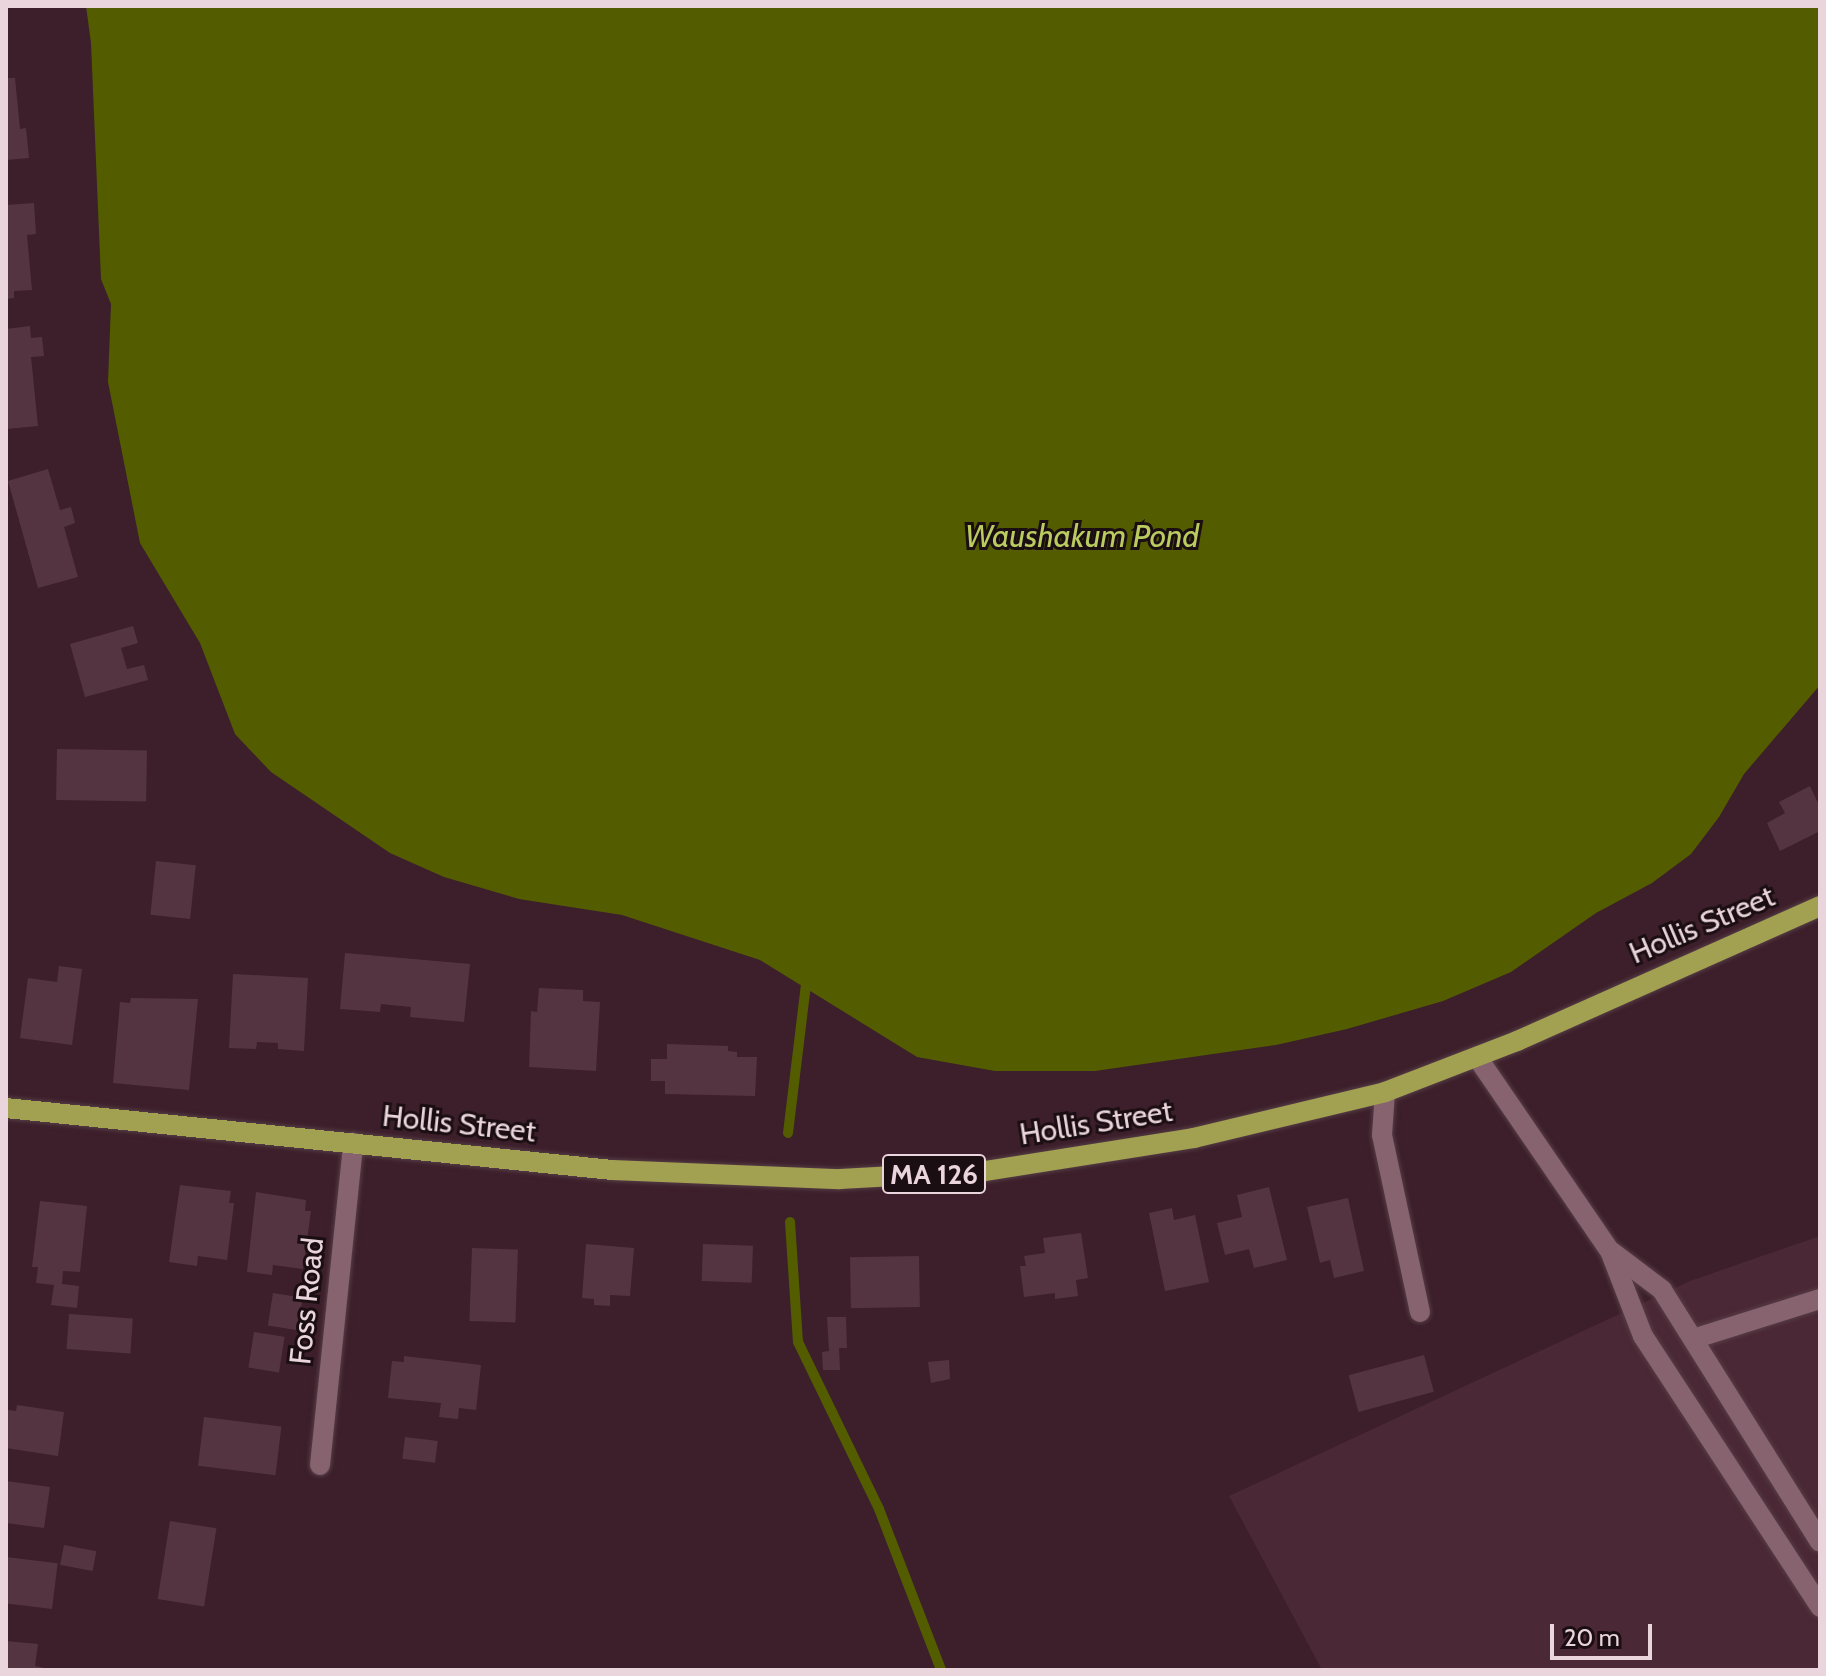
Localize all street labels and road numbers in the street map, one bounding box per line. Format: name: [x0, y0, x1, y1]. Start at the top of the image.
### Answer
street label: Hollis Street: [1624, 878, 1780, 972]
street label: Hollis Street: [1017, 1093, 1175, 1153]
street label: Hollis Street: [381, 1098, 537, 1150]
road number: MA 126: [880, 1150, 988, 1198]
street label: Foss Road: [282, 1236, 332, 1366]

